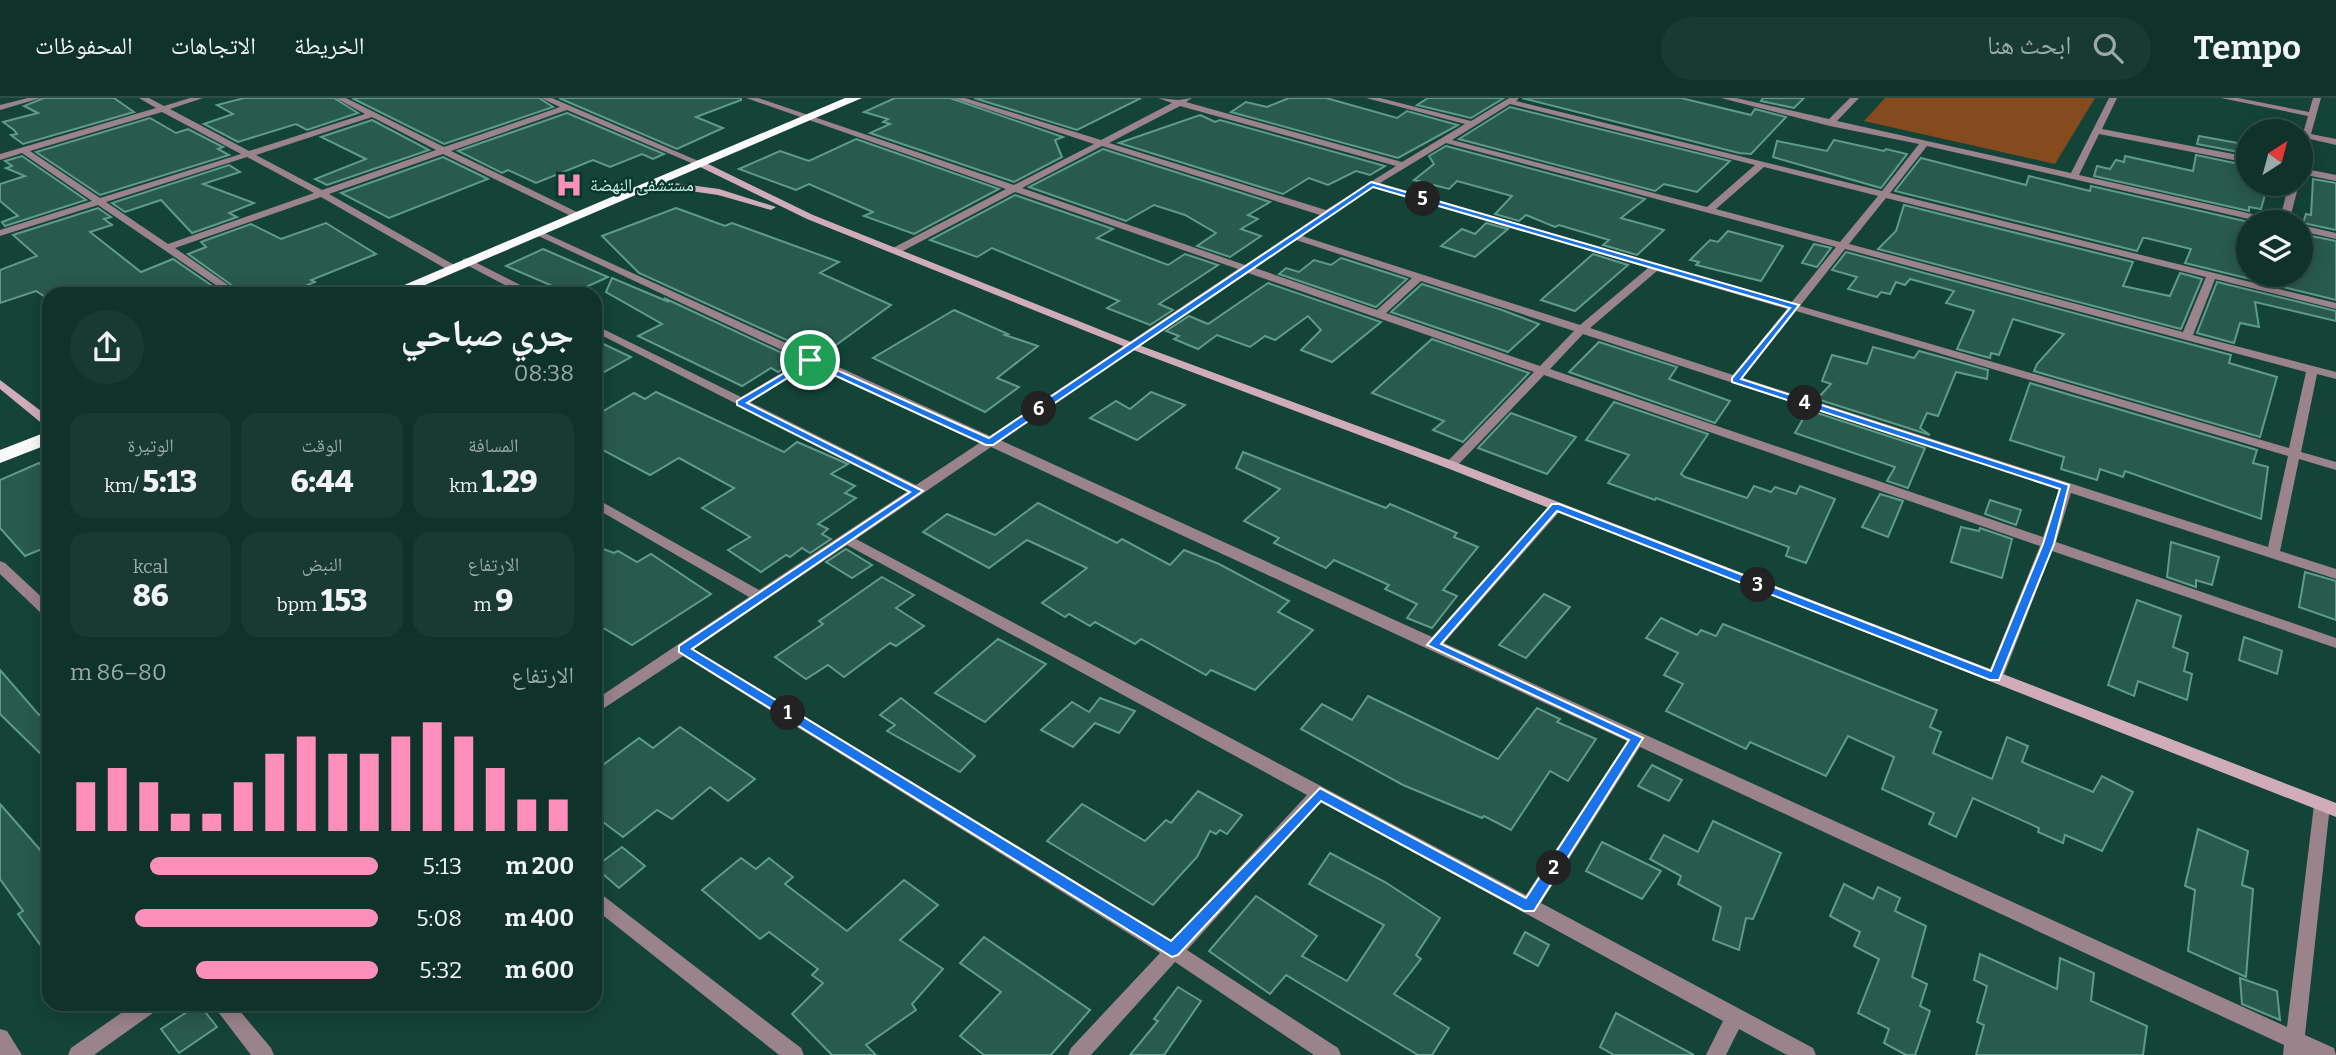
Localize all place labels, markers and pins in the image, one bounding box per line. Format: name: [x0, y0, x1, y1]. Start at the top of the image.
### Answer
hospital icon: مستشفى النهضة: [554, 170, 584, 200]
place label: مستشفى النهضة: [590, 174, 694, 196]
pin: 5: [1406, 182, 1440, 217]
pin: [780, 330, 840, 390]
pin: 4: [1787, 386, 1822, 420]
pin: 6: [1021, 392, 1056, 426]
pin: 3: [1740, 568, 1776, 602]
pin: 1: [770, 696, 806, 730]
pin: 2: [1536, 850, 1572, 886]

